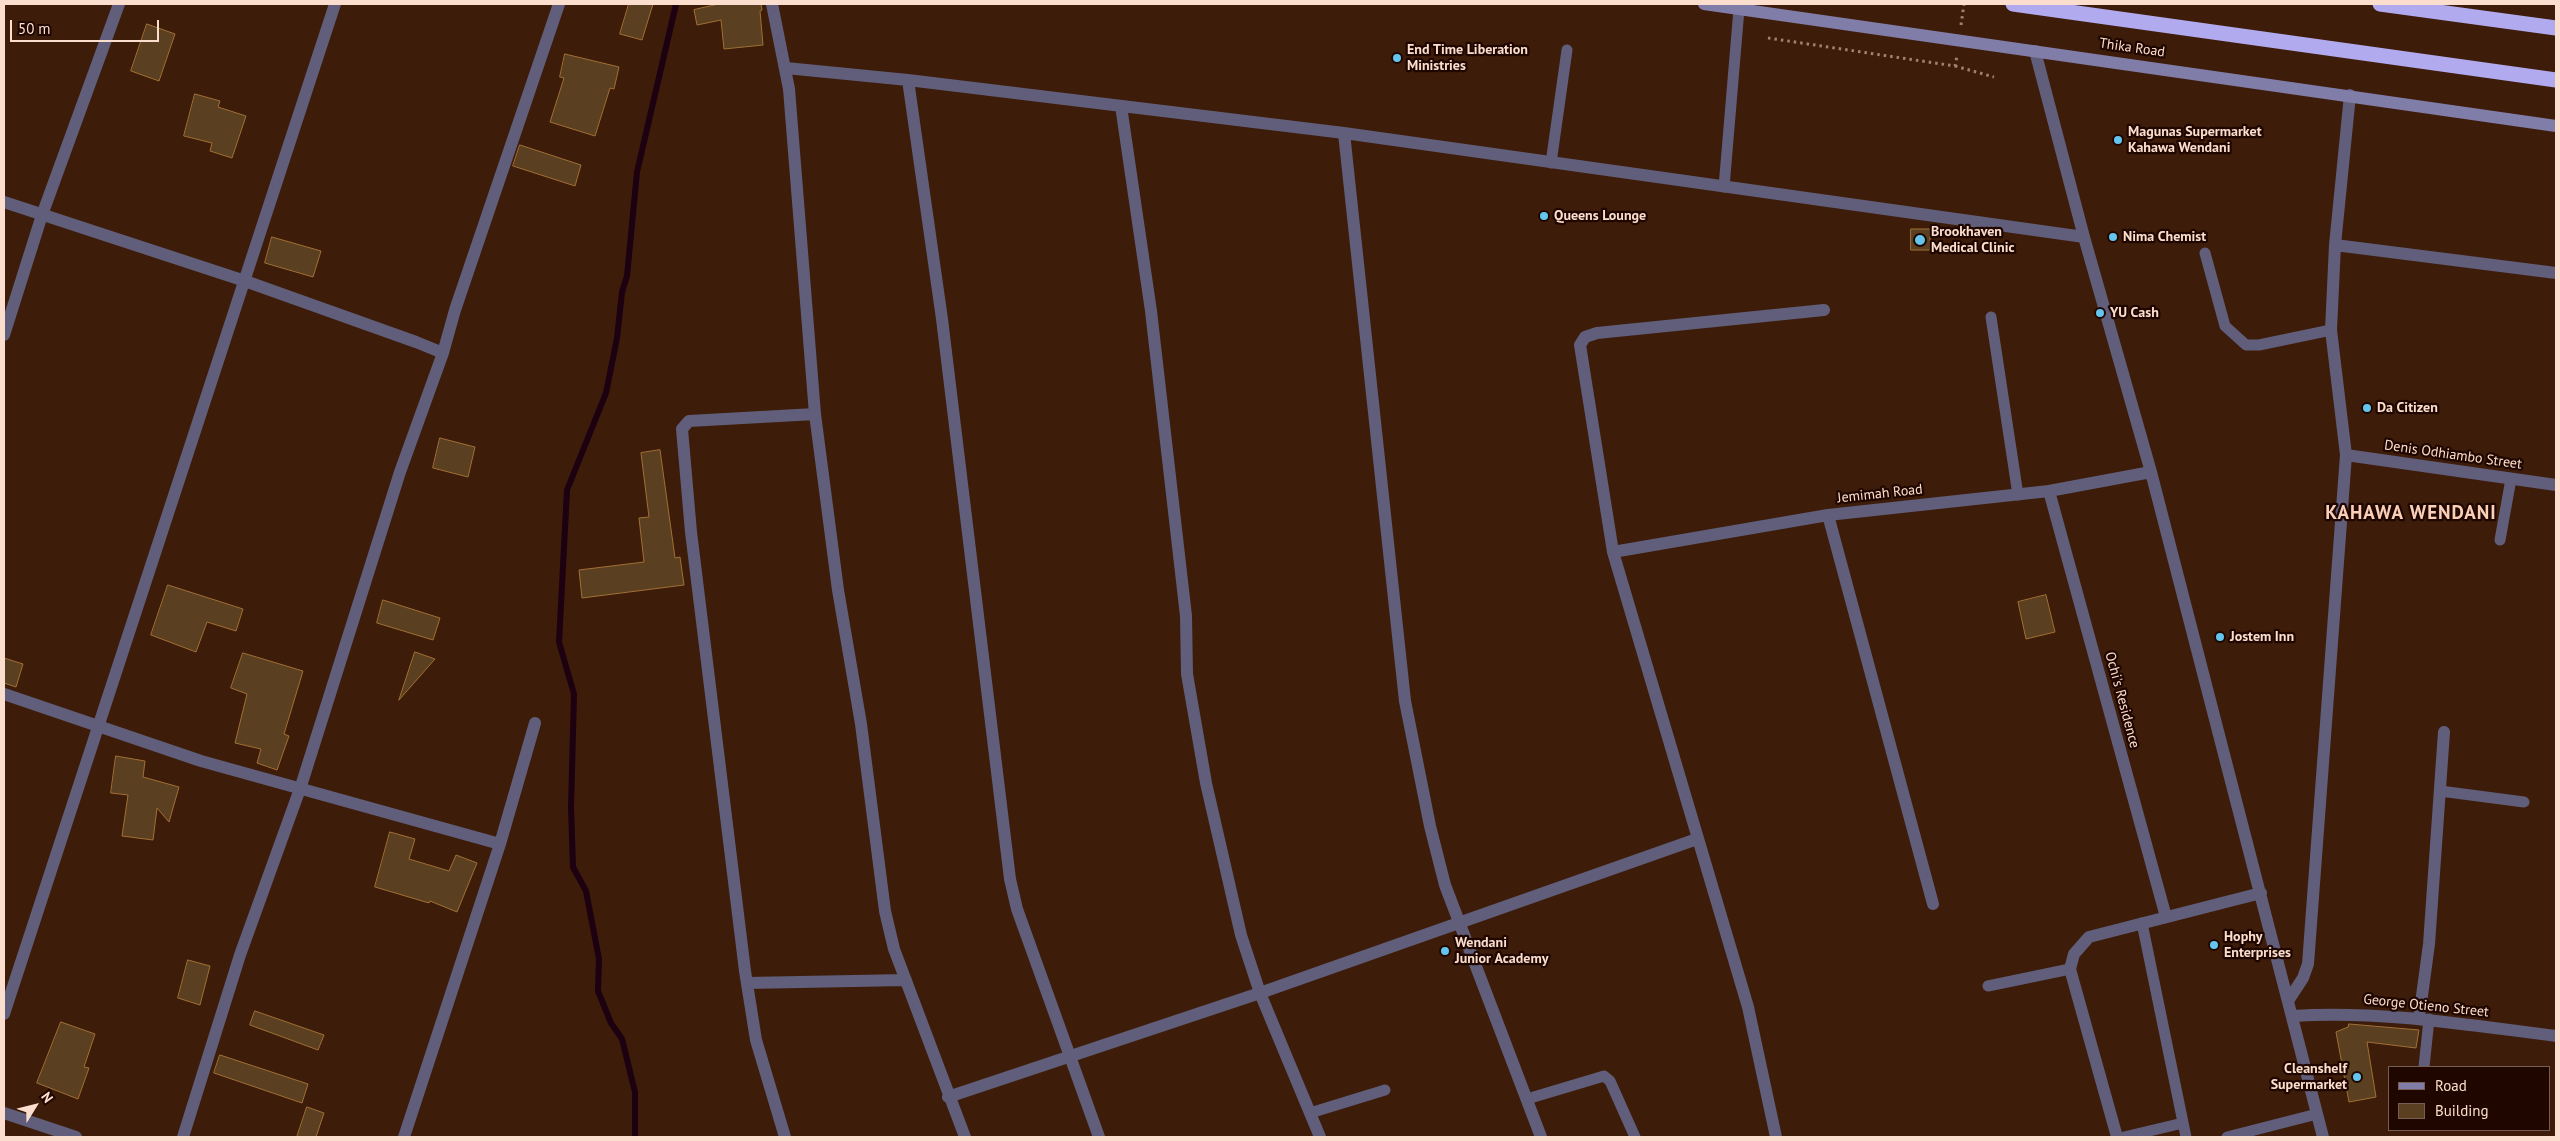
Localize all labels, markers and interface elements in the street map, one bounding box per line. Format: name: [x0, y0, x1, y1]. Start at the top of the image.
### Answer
scale bar: [12, 10, 161, 42]
text: 50 m: [18, 19, 51, 38]
street label: Thika Road: [2098, 35, 2166, 61]
place label: End Time Liberation Ministries: [1407, 42, 1528, 74]
marker: End Time Liberation Ministries: [1391, 52, 1403, 64]
place label: Magunas Supermarket Kahawa Wendani: [2128, 124, 2262, 156]
marker: Magunas Supermarket Kahawa Wendani: [2112, 134, 2124, 146]
place label: Queens Lounge: [1554, 208, 1646, 224]
marker: Queens Lounge: [1538, 210, 1550, 222]
place label: Brookhaven Medical Clinic: [1931, 224, 2014, 256]
place label: Nima Chemist: [2123, 229, 2206, 245]
marker: Nima Chemist: [2107, 231, 2119, 243]
marker: Brookhaven Medical Clinic: [1913, 233, 1927, 247]
place label: YU Cash: [2110, 305, 2159, 321]
marker: YU Cash: [2094, 307, 2106, 319]
place label: Da Citizen: [2377, 400, 2438, 416]
marker: Da Citizen: [2361, 402, 2373, 414]
street label: Denis Odhiambo Street: [2383, 437, 2523, 473]
street label: Jemimah Road: [1837, 481, 1923, 507]
district label: KAHAWA WENDANI: [2323, 503, 2499, 525]
place label: Jostem Inn: [2230, 629, 2294, 645]
marker: Jostem Inn: [2214, 631, 2226, 643]
street label: Ochi's Residence: [2101, 650, 2143, 750]
place label: Hophy Enterprises: [2224, 929, 2291, 962]
place label: Wendani Junior Academy: [1455, 935, 1548, 968]
marker: Hophy Enterprises: [2208, 939, 2220, 951]
marker: Wendani Junior Academy: [1439, 945, 1451, 957]
street label: George Otieno Street: [2362, 991, 2490, 1021]
place label: Cleanshelf Supermarket: [2271, 1061, 2347, 1094]
legend: [2388, 1066, 2550, 1131]
marker: Cleanshelf Supermarket: [2351, 1071, 2363, 1083]
text: Road: [2435, 1076, 2467, 1095]
north arrow: [10, 1081, 60, 1131]
text: N: [37, 1088, 57, 1106]
text: Building: [2435, 1101, 2489, 1120]

